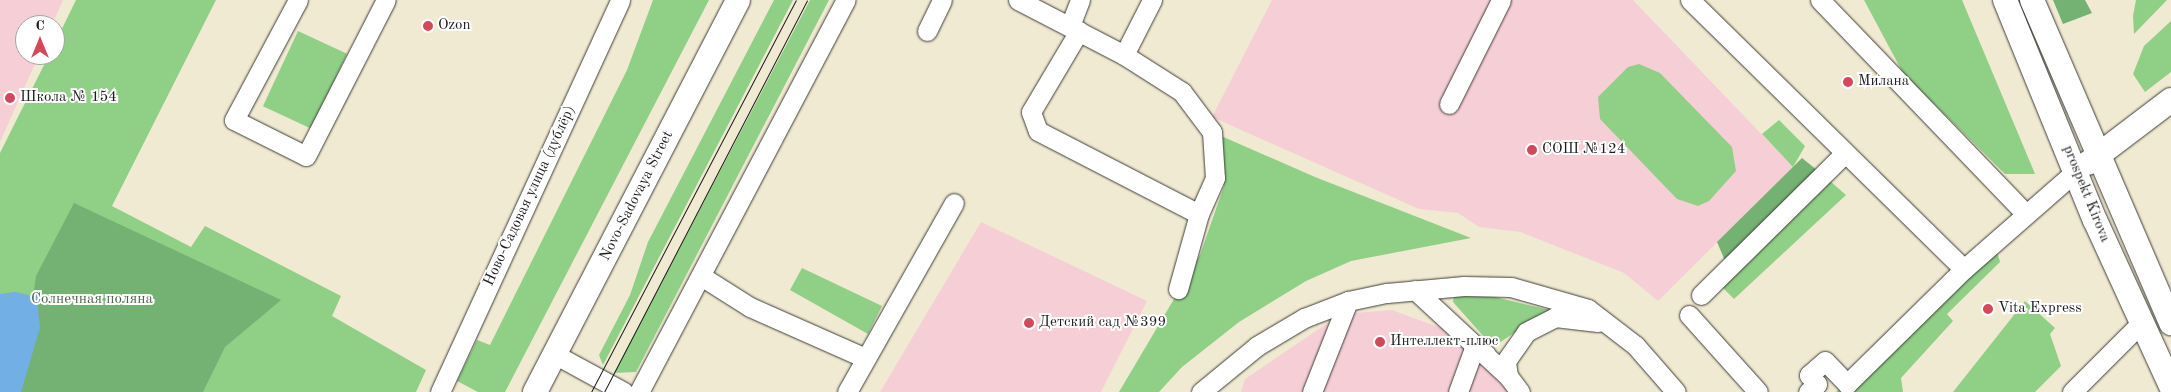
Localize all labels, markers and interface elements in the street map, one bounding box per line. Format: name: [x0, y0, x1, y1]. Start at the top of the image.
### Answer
north arrow: [15, 15, 65, 65]
place label: Ozon: [438, 17, 471, 35]
text: С: [35, 19, 45, 33]
marker: Ozon: [422, 20, 434, 32]
place label: Милана: [1858, 73, 1909, 91]
marker: Милана: [1842, 76, 1854, 88]
place label: Школа № 154: [20, 89, 117, 107]
marker: Школа № 154: [4, 92, 16, 104]
street label: Ново-Садовая улица (дублёр): [480, 103, 580, 289]
street label: Novo-Sadovaya Street: [596, 128, 678, 264]
place label: СОШ №124: [1542, 141, 1625, 159]
street label: prospekt Kirova: [2058, 143, 2114, 245]
marker: СОШ №124: [1526, 144, 1538, 156]
park label: Солнечная поляна: [31, 291, 153, 309]
place label: Vita Express: [1998, 300, 2082, 318]
marker: Vita Express: [1982, 303, 1994, 315]
place label: Детский сад №399: [1039, 314, 1166, 332]
marker: Детский сад №399: [1023, 317, 1035, 329]
place label: Интеллект-плюс: [1390, 333, 1498, 351]
marker: Интеллект-плюс: [1374, 336, 1386, 348]

